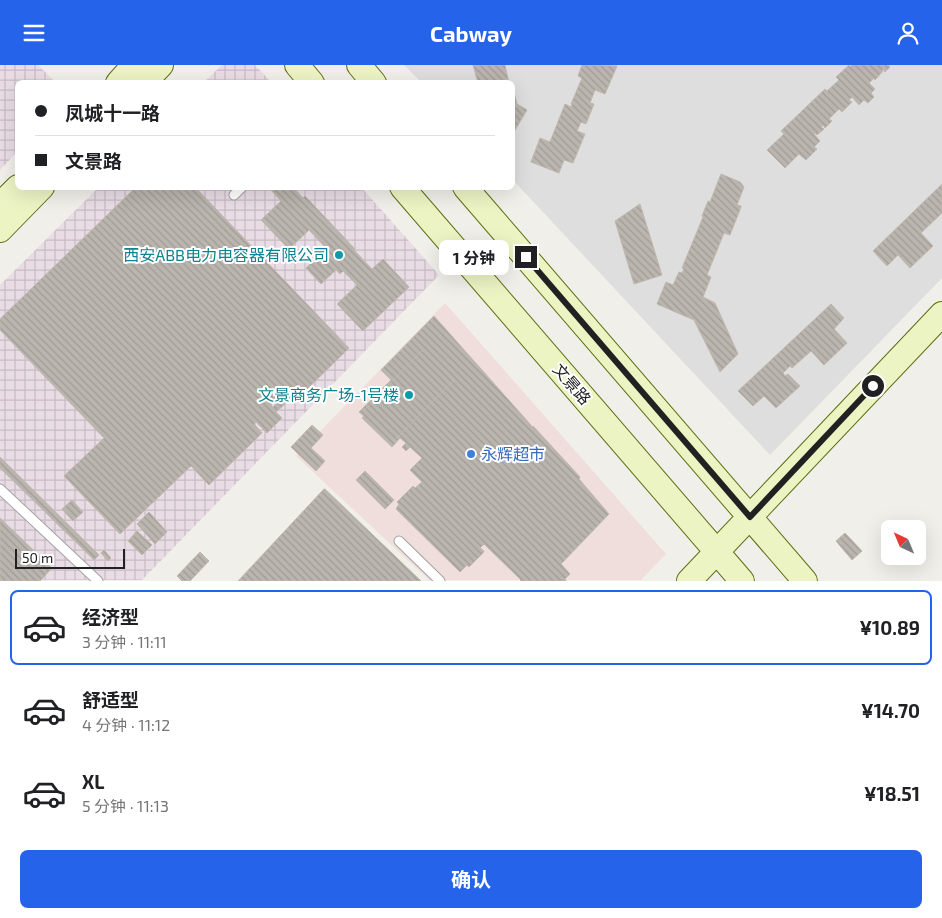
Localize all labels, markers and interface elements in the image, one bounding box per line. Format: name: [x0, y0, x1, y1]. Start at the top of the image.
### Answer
icon: menu: [20, 19, 48, 47]
icon: person: [894, 19, 922, 47]
text: Cabway: [430, 20, 512, 46]
text: 凤城十一路: [65, 101, 160, 124]
text: 文景路: [65, 149, 122, 172]
callout: 1 分钟: [438, 239, 508, 275]
place label: 西安ABB电力电容器有限公司: [123, 245, 329, 264]
route end: [515, 246, 537, 268]
text: 1 分钟: [453, 248, 495, 267]
marker: 西安ABB电力电容器有限公司: [333, 249, 345, 261]
street label: 文景路: [549, 359, 595, 408]
route start: [862, 375, 884, 397]
place label: 文景商务广场-1号楼: [258, 385, 399, 404]
marker: 文景商务广场-1号楼: [403, 389, 415, 401]
place label: 永辉超市: [481, 444, 545, 463]
marker: 永辉超市: [465, 448, 477, 460]
north arrow: [881, 520, 926, 565]
map controls: [881, 520, 926, 565]
scale bar: [15, 545, 125, 569]
text: 50 m: [22, 549, 53, 566]
icon: car: [22, 605, 67, 650]
text: 经济型: [82, 605, 139, 628]
text: ¥10.89: [860, 616, 920, 639]
text: 3 分钟 · 11:11: [82, 632, 167, 651]
icon: car: [22, 688, 67, 733]
text: 舒适型: [82, 688, 139, 711]
text: ¥14.70: [861, 699, 920, 722]
text: 4 分钟 · 11:12: [82, 715, 170, 734]
text: XL: [82, 770, 104, 793]
icon: car: [22, 771, 67, 816]
text: ¥18.51: [864, 782, 920, 805]
text: 5 分钟 · 11:13: [82, 796, 169, 815]
button: 确认: [20, 850, 922, 908]

